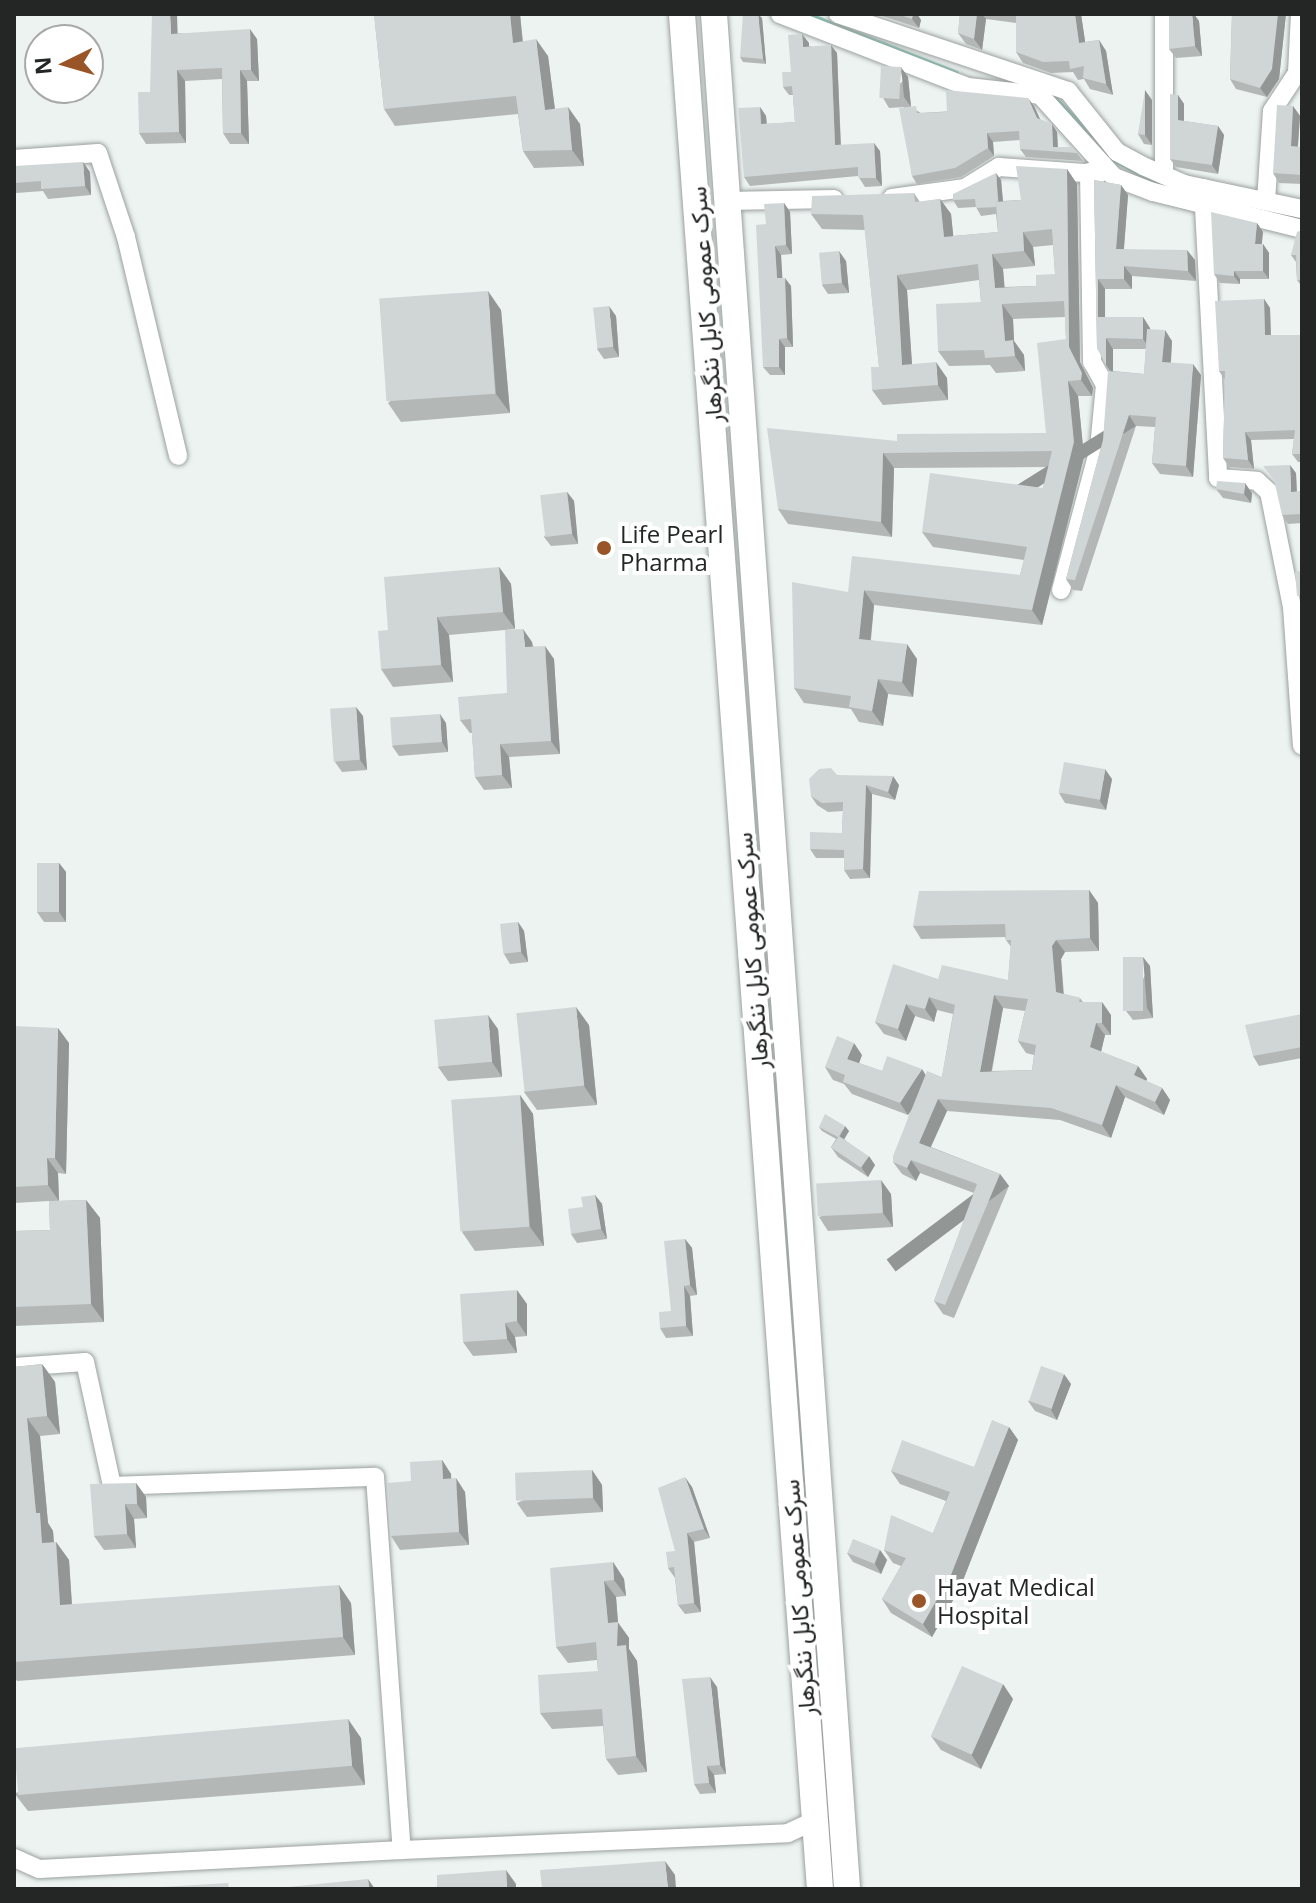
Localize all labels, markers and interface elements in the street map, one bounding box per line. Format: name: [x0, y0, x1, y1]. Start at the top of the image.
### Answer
north arrow: [24, 24, 104, 104]
text: N: [26, 56, 58, 76]
street label: سرک عمومی کابل ننگرهار: [682, 186, 728, 424]
place label: Life Pearl Pharma: [620, 520, 723, 576]
marker: Life Pearl Pharma: [595, 539, 613, 557]
street label: سرک عمومی کابل ننگرهار: [728, 832, 774, 1070]
street label: سرک عمومی کابل ننگرهار: [775, 1479, 821, 1717]
place label: Hayat Medical Hospital: [937, 1573, 1095, 1629]
marker: Hayat Medical Hospital: [908, 1590, 930, 1612]

